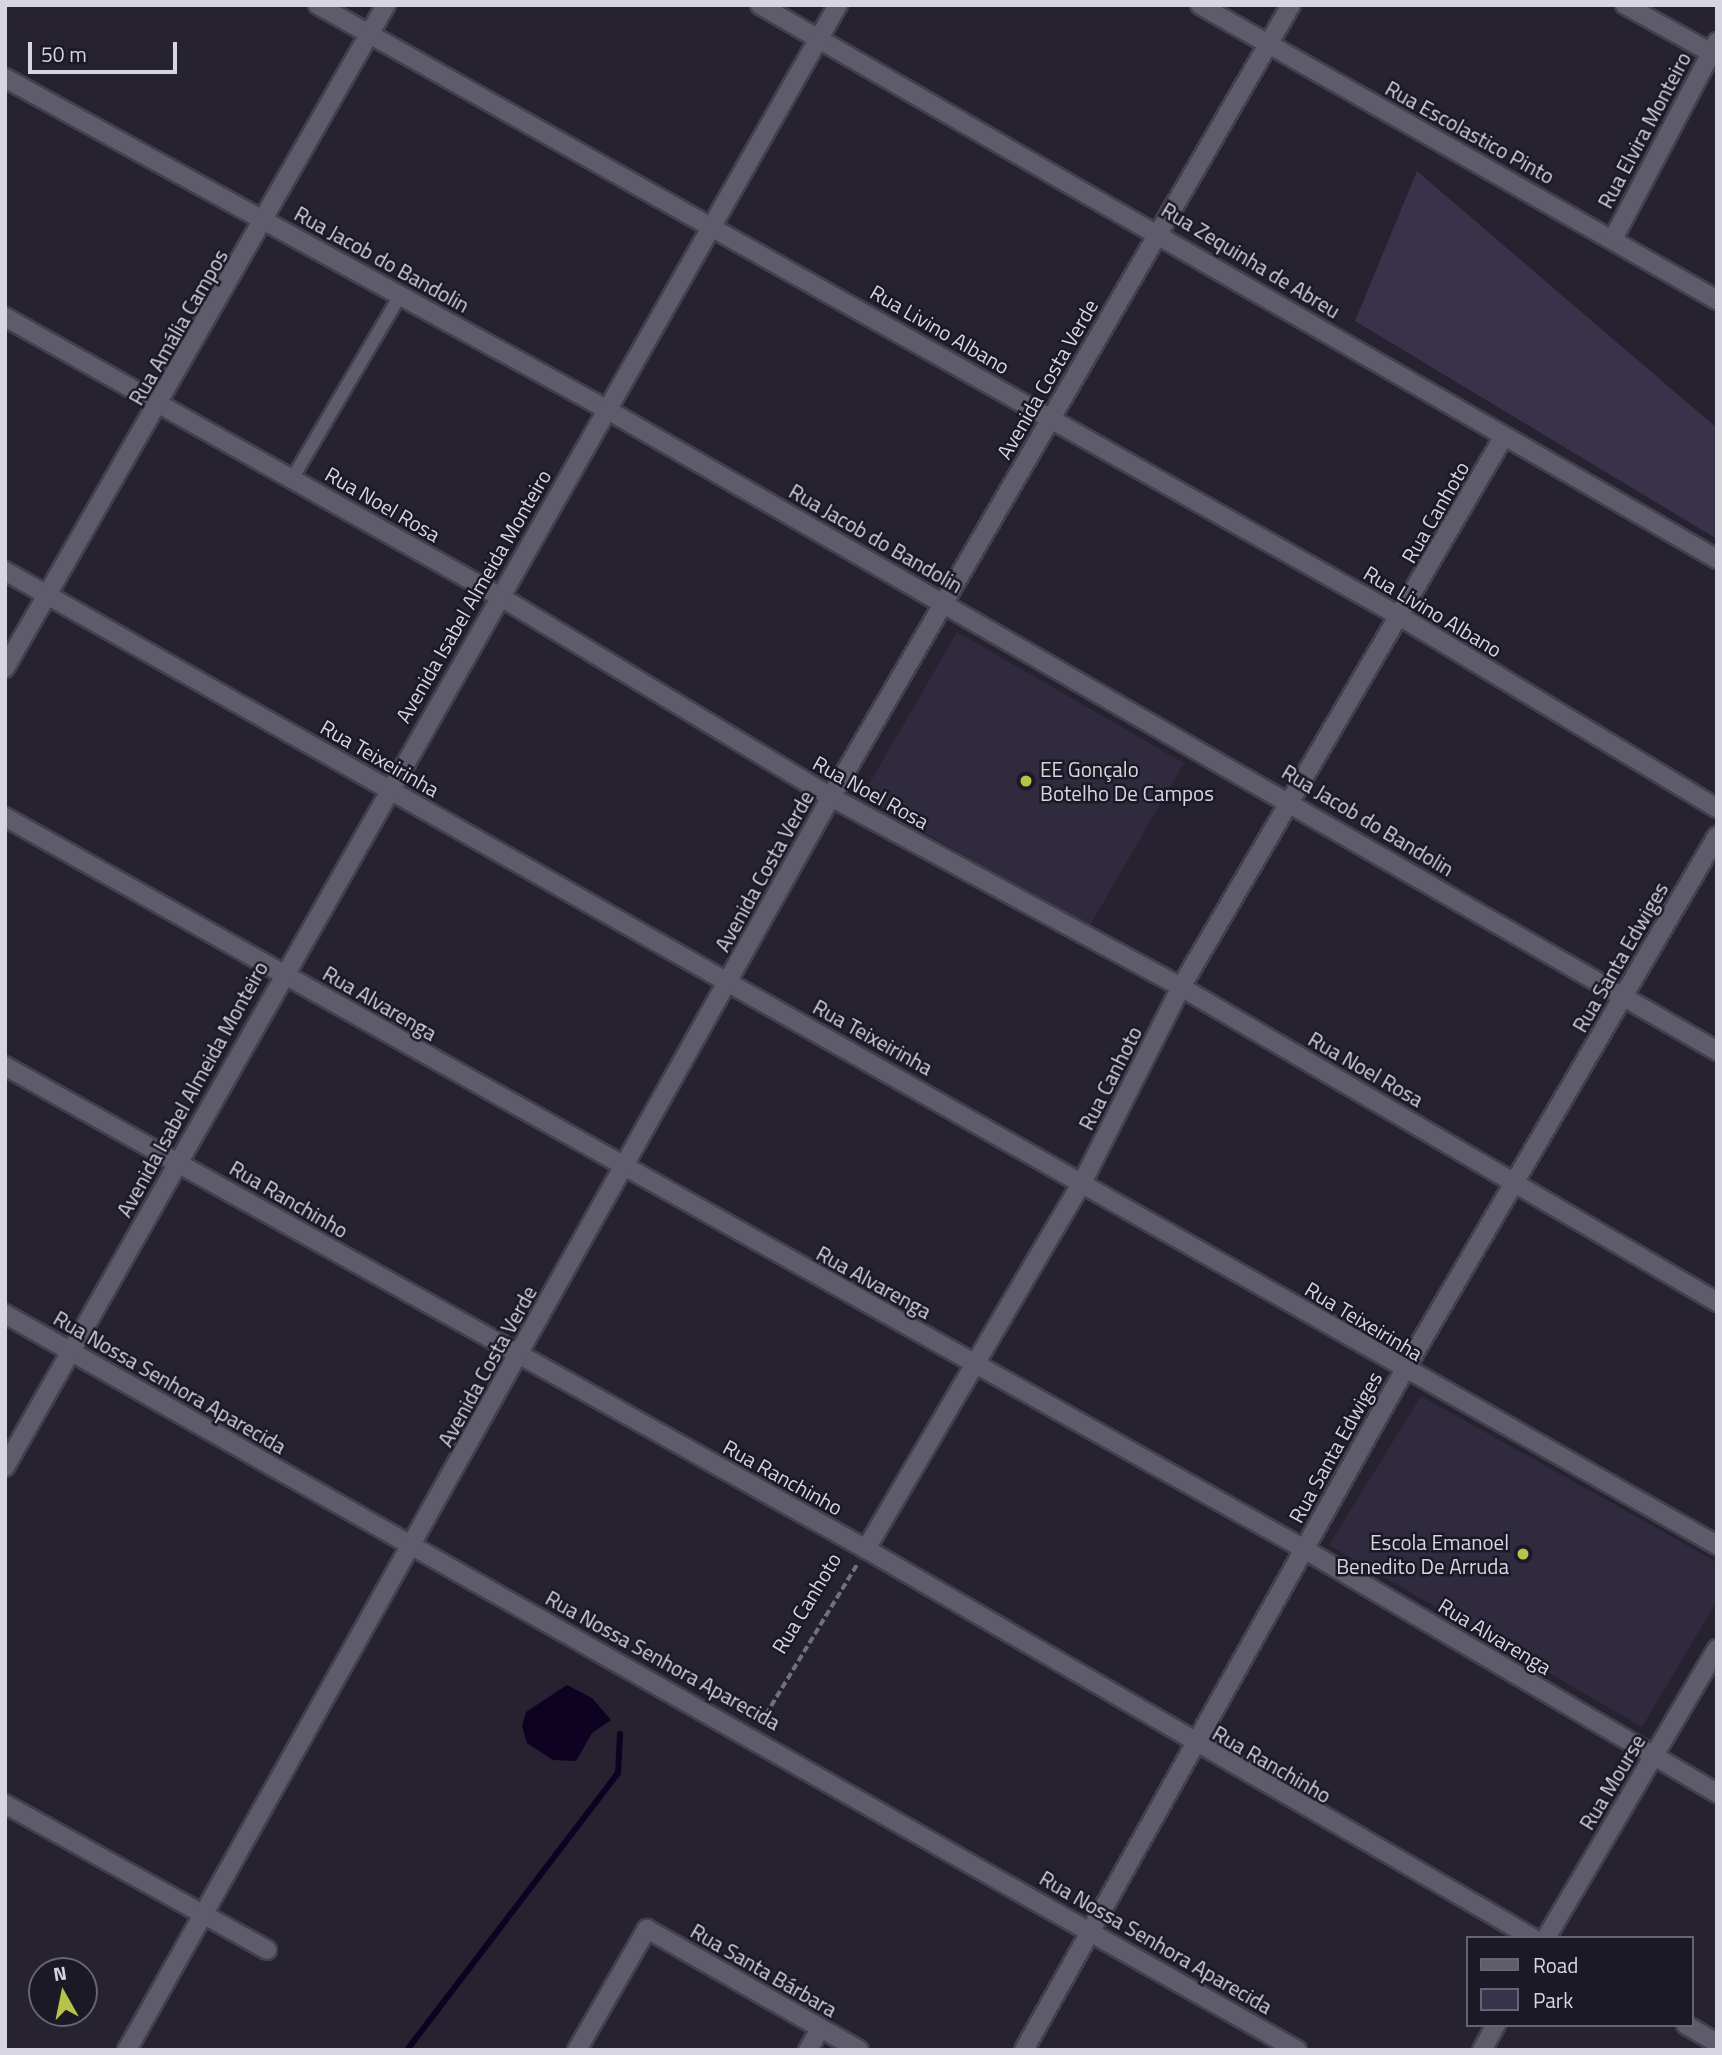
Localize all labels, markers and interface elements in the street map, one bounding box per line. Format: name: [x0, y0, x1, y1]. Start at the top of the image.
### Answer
scale bar: [32, 28, 180, 72]
text: 50 m: [41, 38, 87, 70]
street label: Rua Elvira Monteiro: [1592, 48, 1696, 212]
street label: Rua Escolastico Pinto: [1381, 75, 1559, 189]
street label: Rua Zequinha de Abreu: [1157, 197, 1345, 323]
street label: Rua Jacob do Bandolin: [290, 200, 474, 318]
street label: Rua Amália Campos: [123, 245, 233, 409]
street label: Rua Livino Albano: [866, 279, 1014, 379]
street label: Avenida Costa Verde: [991, 295, 1103, 463]
street label: Rua Canhoto: [1396, 457, 1474, 567]
street label: Rua Noel Rosa: [321, 461, 445, 547]
street label: Avenida Isabel Almeida Monteiro: [390, 465, 556, 727]
street label: Rua Jacob do Bandolin: [785, 478, 967, 598]
street label: Rua Livino Albano: [1359, 560, 1507, 662]
street label: Rua Teixeirinha: [316, 714, 444, 802]
street label: Rua Noel Rosa: [809, 750, 933, 834]
place label: EE Gonçalo Botelho De Campos: [1040, 756, 1214, 806]
street label: Rua Jacob do Bandolin: [1278, 759, 1458, 881]
marker: EE Gonçalo Botelho De Campos: [1018, 773, 1034, 789]
street label: Avenida Costa Verde: [709, 786, 819, 956]
street label: Rua Santa Edwiges: [1567, 877, 1673, 1037]
street label: Avenida Isabel Almeida Monteiro: [111, 957, 273, 1221]
street label: Rua Alvarenga: [319, 960, 441, 1046]
street label: Rua Teixeirinha: [809, 994, 937, 1080]
street label: Rua Canhoto: [1073, 1022, 1147, 1134]
street label: Rua Noel Rosa: [1304, 1026, 1428, 1112]
street label: Rua Ranchinho: [225, 1155, 353, 1243]
street label: Rua Alvarenga: [812, 1240, 936, 1324]
street label: Rua Teixeirinha: [1301, 1276, 1427, 1366]
street label: Avenida Costa Verde: [432, 1281, 542, 1451]
street label: Rua Nossa Senhora Aparecida: [49, 1305, 291, 1459]
street label: Rua Santa Edwiges: [1283, 1367, 1387, 1527]
street label: Rua Ranchinho: [719, 1434, 847, 1520]
place label: Escola Emanoel Benedito De Arruda: [1336, 1529, 1509, 1579]
marker: Escola Emanoel Benedito De Arruda: [1515, 1546, 1531, 1562]
street label: Rua Canhoto: [766, 1548, 846, 1658]
street label: Rua Nossa Senhora Aparecida: [541, 1585, 785, 1735]
street label: Rua Alvarenga: [1434, 1592, 1556, 1680]
street label: Rua Ranchinho: [1208, 1720, 1336, 1808]
street label: Rua Mourse: [1574, 1730, 1650, 1834]
street label: Rua Nossa Senhora Aparecida: [1035, 1865, 1277, 2019]
street label: Rua Santa Bárbara: [686, 1918, 842, 2022]
legend: [1466, 1936, 1694, 2027]
text: Road: [1533, 1949, 1578, 1981]
north arrow: [28, 1957, 98, 2027]
text: N: [51, 1957, 69, 1988]
text: Park: [1533, 1984, 1573, 2016]

